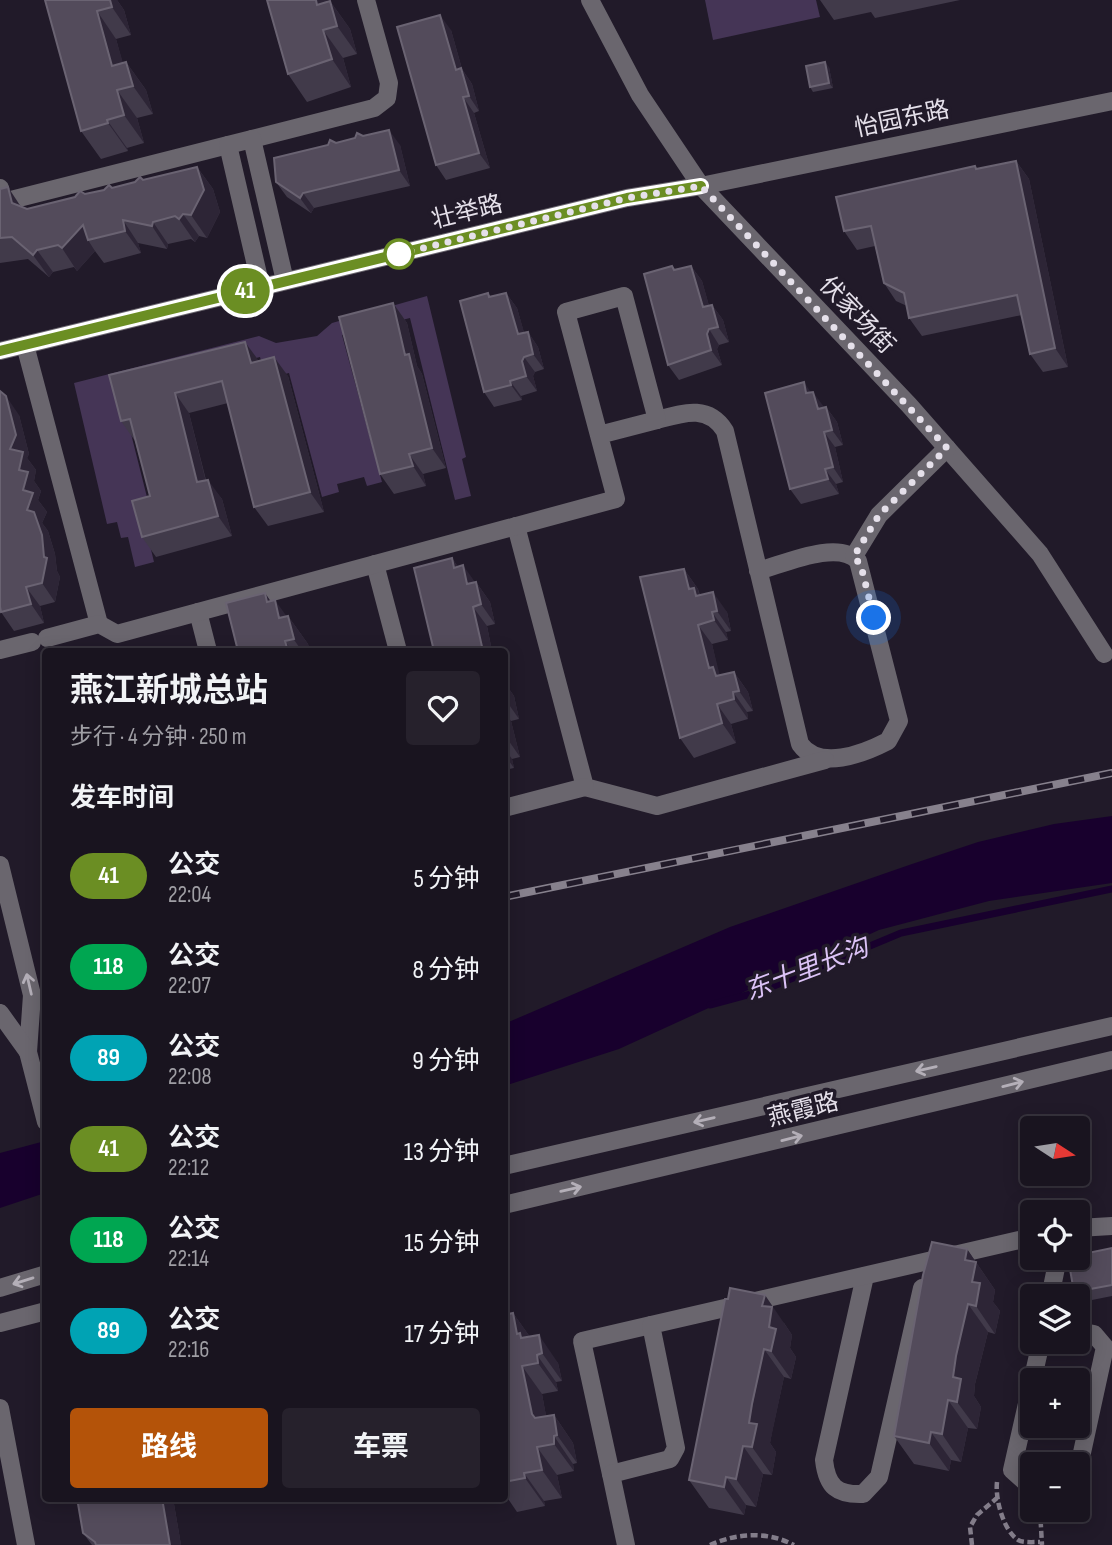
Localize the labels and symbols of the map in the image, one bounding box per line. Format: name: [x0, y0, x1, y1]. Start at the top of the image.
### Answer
street label: 怡园东路: [852, 95, 952, 143]
street label: 壮举路: [429, 189, 505, 235]
unlabelled marker: [384, 239, 414, 269]
line badge: 41: [214, 268, 276, 314]
street label: 伏家场街: [813, 270, 901, 360]
your location: [856, 600, 891, 635]
water label: 东十里长沟: [741, 931, 876, 1008]
one-way arrow: [22, 973, 35, 996]
one-way arrow: [915, 1063, 938, 1077]
one-way arrow: [1001, 1077, 1024, 1090]
street label: 燕霞路: [765, 1087, 841, 1133]
one-way arrow: [693, 1114, 716, 1128]
north arrow: [1020, 1116, 1090, 1186]
one-way arrow: [780, 1131, 803, 1144]
one-way arrow: [559, 1182, 581, 1195]
one-way arrow: [12, 1276, 34, 1289]

